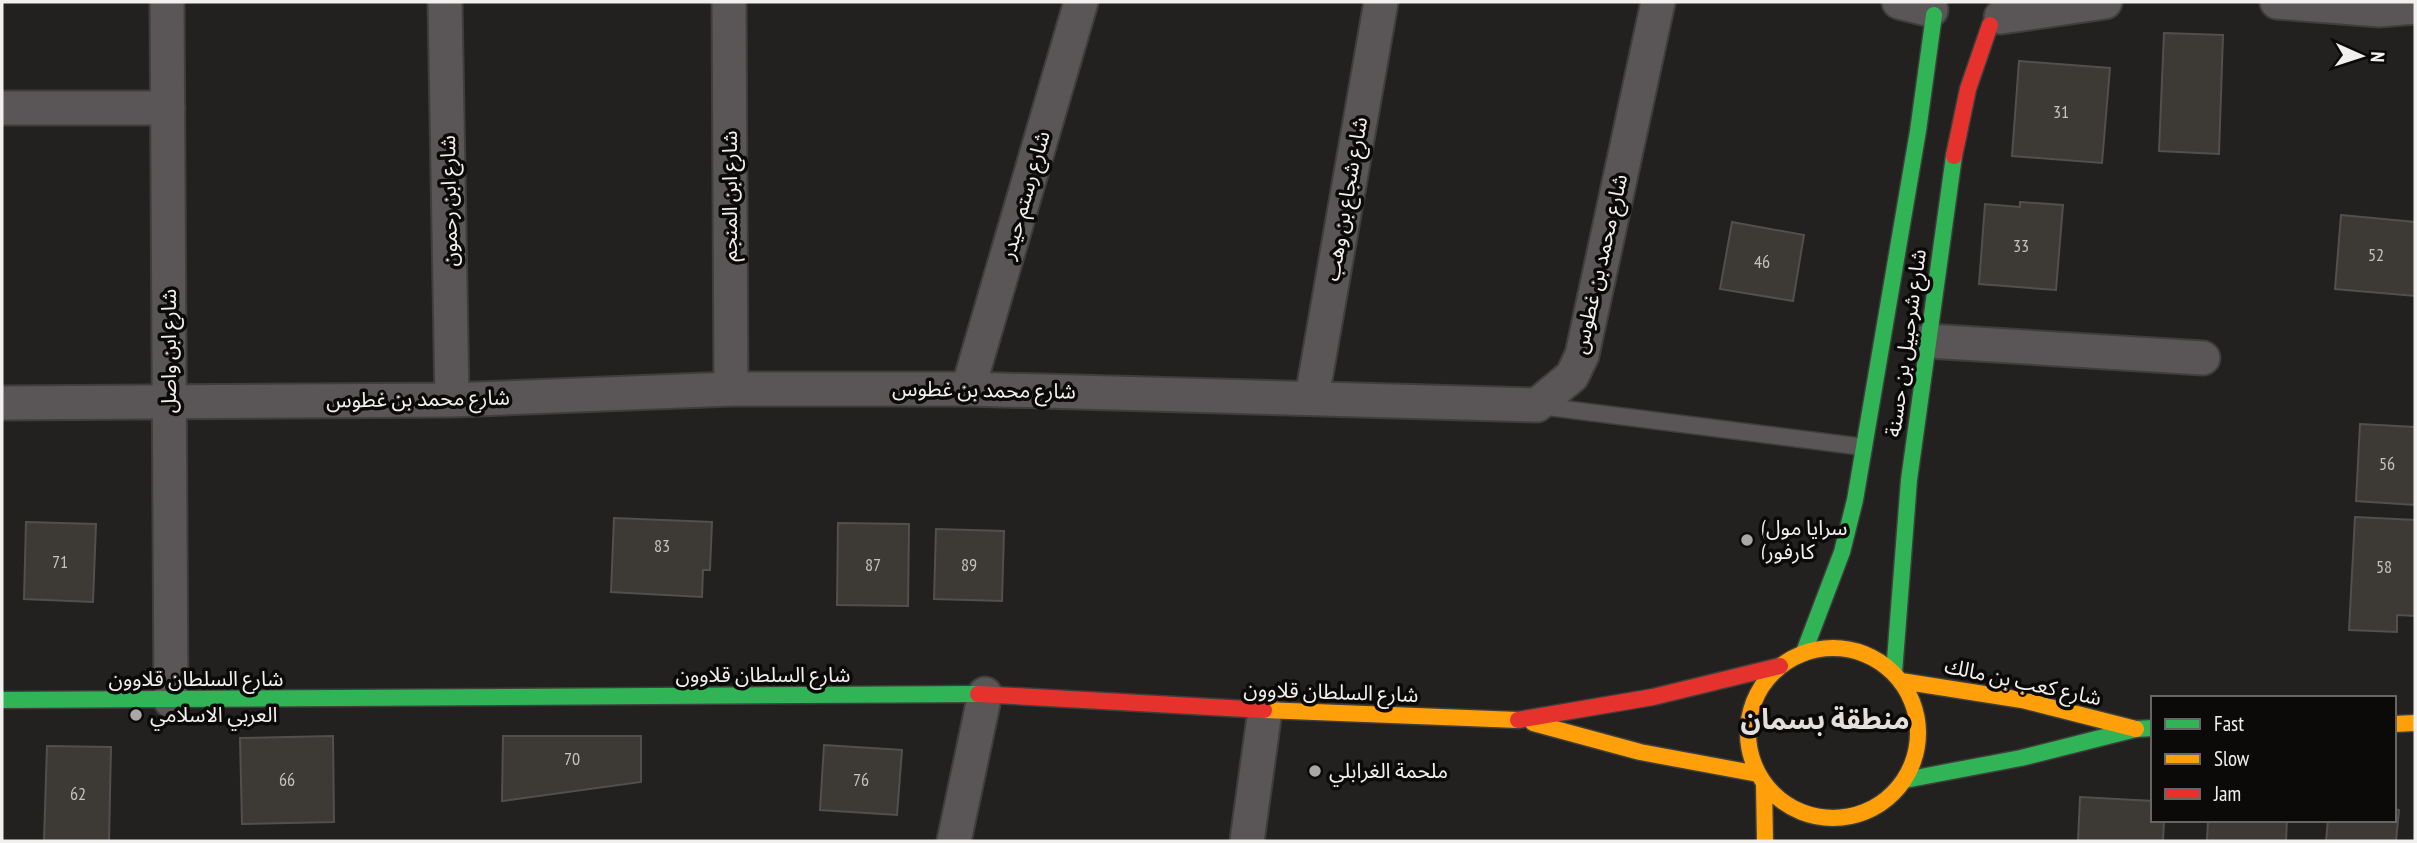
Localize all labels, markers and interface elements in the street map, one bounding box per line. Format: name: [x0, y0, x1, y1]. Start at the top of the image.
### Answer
north arrow: [2326, 21, 2396, 91]
text: N: [2366, 51, 2390, 63]
house number: 31: [2053, 100, 2069, 123]
street label: شارع شجاع بن وهب: [1318, 115, 1375, 283]
street label: شارع رستم حيدر: [993, 128, 1058, 264]
street label: شارع ابن المنجم: [716, 131, 745, 261]
street label: شارع ابن رحمون: [434, 135, 465, 267]
street label: شارع محمد بن غطوس: [1566, 171, 1635, 357]
house number: 33: [2013, 234, 2029, 257]
house number: 52: [2368, 243, 2384, 266]
street label: شارع شرحبيل بن حسنة: [1879, 247, 1934, 439]
house number: 46: [1754, 250, 1770, 273]
street label: شارع ابن واصل: [155, 289, 184, 413]
street label: شارع محمد بن غطوس: [892, 374, 1076, 407]
street label: شارع محمد بن غطوس: [326, 383, 510, 416]
house number: 56: [2379, 452, 2395, 475]
place label: (سرايا مول (كارفور: [1761, 514, 1848, 565]
marker: (سرايا مول (كارفور: [1739, 532, 1755, 548]
house number: 83: [654, 534, 670, 557]
house number: 71: [52, 550, 68, 573]
house number: 87: [865, 553, 881, 576]
house number: 89: [961, 553, 977, 576]
house number: 58: [2376, 555, 2392, 578]
street label: شارع كعب بن مالك: [1942, 652, 2104, 713]
street label: شارع السلطان قلاوون: [676, 661, 850, 690]
street label: شارع السلطان قلاوون: [109, 665, 283, 694]
street label: شارع السلطان قلاوون: [1243, 675, 1419, 710]
legend: [2151, 696, 2396, 822]
district label: منطقة بسمان: [1740, 700, 1910, 737]
place label: العربي الاسلامي: [150, 701, 277, 731]
marker: العربي الاسلامي: [128, 707, 144, 723]
text: Fast: [2214, 710, 2244, 737]
text: Slow: [2214, 745, 2250, 772]
house number: 70: [564, 747, 580, 770]
place label: ملحمة الغرابلي: [1329, 757, 1448, 787]
marker: ملحمة الغرابلي: [1307, 763, 1323, 779]
house number: 66: [279, 768, 295, 791]
house number: 76: [853, 768, 869, 791]
text: Jam: [2213, 780, 2241, 807]
house number: 62: [70, 782, 86, 805]

